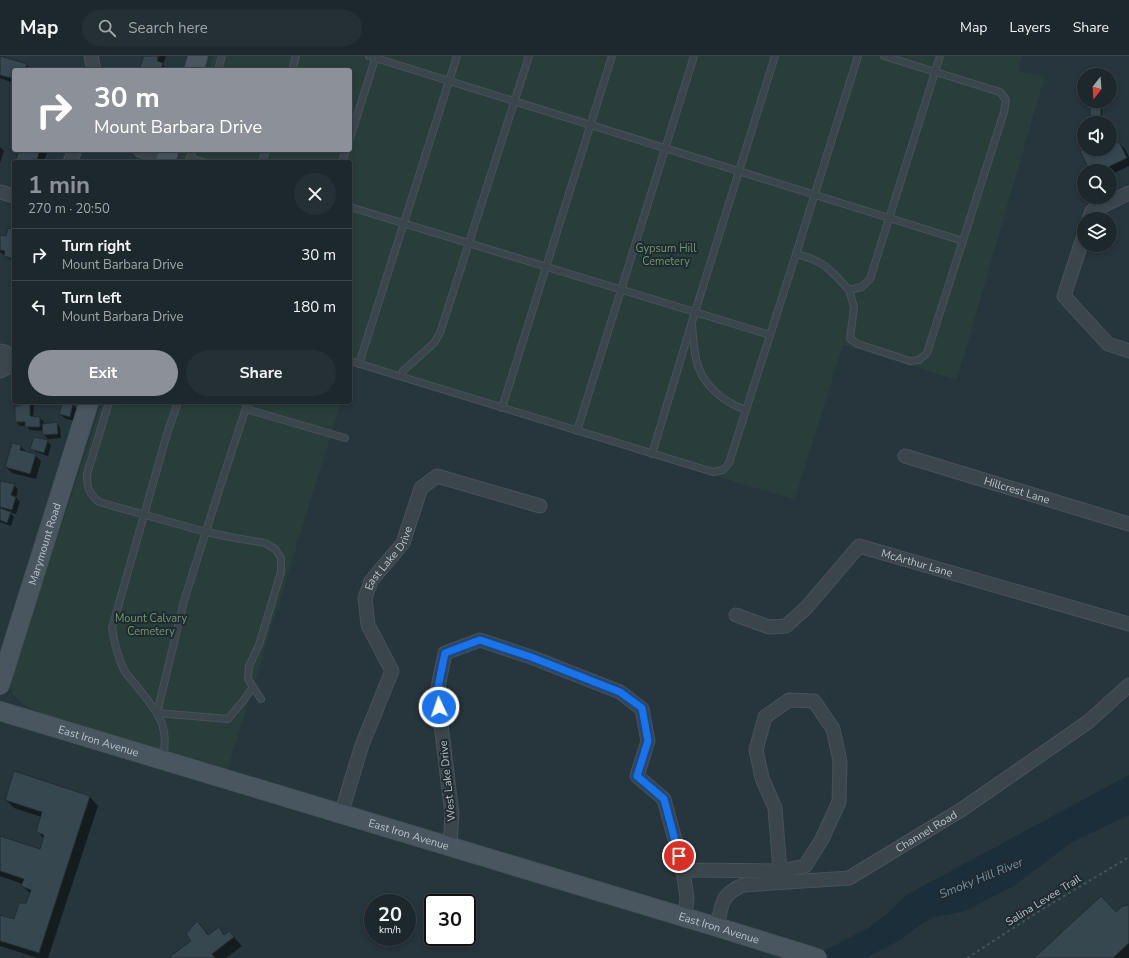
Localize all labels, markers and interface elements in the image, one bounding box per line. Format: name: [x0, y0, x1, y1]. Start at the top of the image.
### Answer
search box: [82, 10, 362, 46]
text: Map: [20, 15, 58, 41]
icon: search: [96, 17, 118, 39]
text: Search here: [128, 18, 208, 38]
text: Map: [960, 18, 987, 37]
text: Layers: [1009, 18, 1051, 37]
text: Share: [1073, 18, 1109, 37]
north arrow: [1077, 68, 1117, 108]
map controls: [1077, 68, 1117, 252]
text: 30 m: [94, 79, 160, 117]
icon: right: [28, 84, 80, 136]
text: Mount Barbara Drive: [94, 115, 262, 139]
button: sound: [1077, 116, 1117, 156]
button: search: [1077, 164, 1117, 204]
text: 1 min: [28, 169, 90, 201]
button: close: [294, 173, 336, 215]
text: 270 m · 20:50: [28, 200, 110, 218]
button: layers: [1077, 212, 1117, 252]
text: Turn right: [62, 236, 131, 256]
park label: Gypsum Hill Cemetery: [635, 241, 697, 269]
icon: right: [28, 244, 50, 266]
text: 30 m: [301, 245, 336, 265]
text: Mount Barbara Drive: [62, 256, 183, 274]
text: Turn left: [62, 288, 121, 308]
icon: left: [28, 296, 50, 318]
text: 180 m: [292, 297, 336, 317]
text: Mount Barbara Drive: [62, 308, 183, 326]
button: Exit: [28, 350, 178, 396]
button: Share: [186, 350, 336, 396]
street label: Hillcrest Lane: [982, 473, 1052, 508]
street label: Marymount Road: [25, 501, 65, 587]
street label: East Lake Drive: [361, 524, 416, 592]
street label: McArthur Lane: [879, 546, 955, 581]
park label: Mount Calvary Cemetery: [115, 611, 187, 639]
position arrow: [418, 686, 460, 728]
street label: East Iron Avenue: [56, 722, 141, 760]
street label: West Lake Drive: [436, 740, 459, 822]
street label: Channel Road: [893, 807, 960, 856]
street label: East Iron Avenue: [367, 815, 451, 854]
pin: [662, 839, 696, 873]
icon: arrive: [668, 845, 690, 867]
water label: Smoky Hill River: [937, 854, 1026, 902]
street label: Salina Levee Trail: [1003, 871, 1085, 930]
speed limit sign: 30: [424, 894, 476, 946]
text: 20: [378, 901, 402, 928]
street label: East Iron Avenue: [677, 909, 761, 948]
text: km/h: [379, 923, 401, 937]

